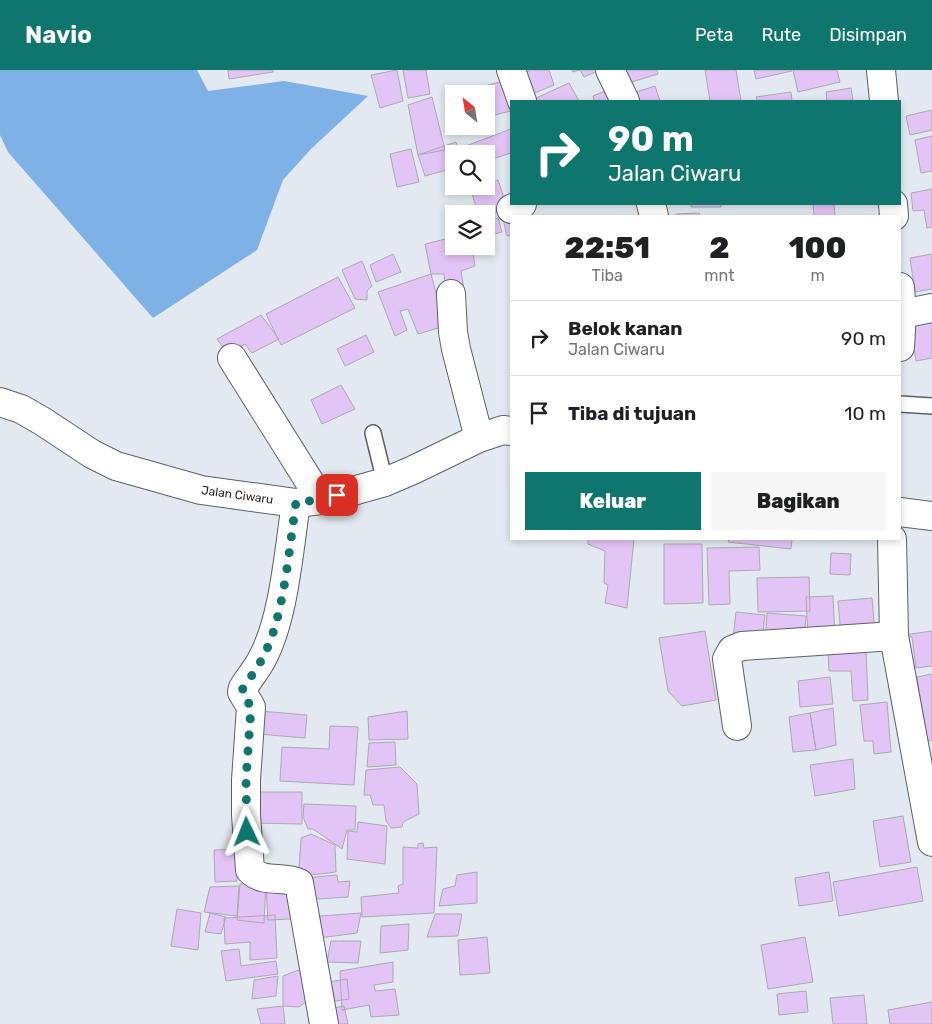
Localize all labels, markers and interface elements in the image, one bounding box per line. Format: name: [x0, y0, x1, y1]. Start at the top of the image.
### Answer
text: Navio: [25, 21, 92, 49]
text: Peta: [695, 24, 733, 46]
text: Rute: [761, 24, 801, 46]
text: Disimpan: [829, 24, 907, 46]
north arrow: [445, 85, 495, 135]
map controls: [445, 85, 495, 255]
text: 90 m: [608, 118, 694, 160]
icon: right: [525, 120, 590, 185]
button: search: [445, 145, 495, 195]
text: Jalan Ciwaru: [608, 160, 741, 187]
button: layers: [445, 205, 495, 255]
text: 22:51: [564, 230, 650, 266]
text: 2: [709, 230, 730, 266]
text: 100: [789, 230, 847, 266]
text: Tiba: [591, 266, 623, 285]
text: mnt: [704, 266, 734, 285]
text: m: [811, 266, 825, 285]
text: Belok kanan: [568, 317, 683, 340]
icon: right: [525, 324, 553, 352]
text: 90 m: [841, 327, 886, 350]
text: Jalan Ciwaru: [568, 340, 665, 359]
icon: arrive: [525, 399, 553, 427]
text: Tiba di tujuan: [568, 402, 696, 425]
text: 10 m: [844, 402, 886, 425]
button: Keluar: [525, 472, 701, 530]
button: Bagikan: [711, 472, 886, 530]
pin: [316, 474, 358, 516]
icon: arrive: [323, 481, 351, 509]
street label: Jalan Ciwaru: [200, 483, 274, 507]
position arrow: [220, 805, 272, 857]

